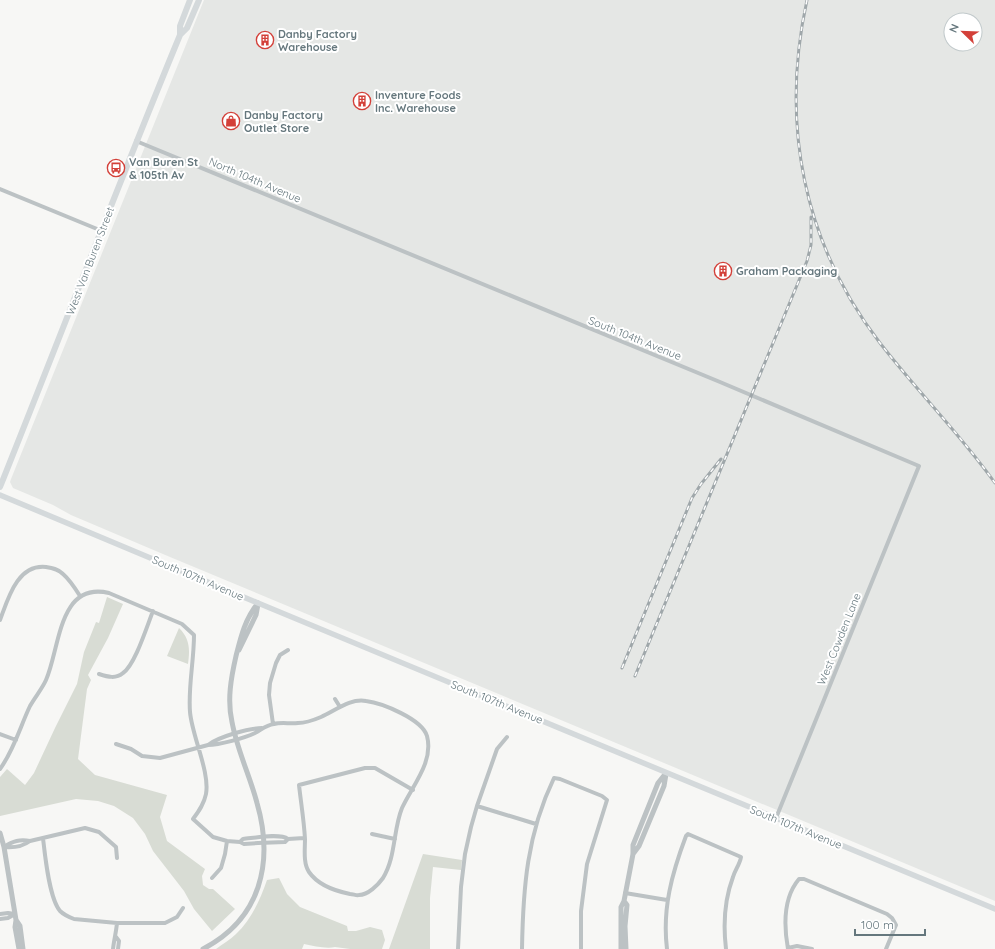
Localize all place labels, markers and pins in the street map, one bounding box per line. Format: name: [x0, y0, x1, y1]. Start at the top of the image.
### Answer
place label: Danby Factory Warehouse: [278, 27, 357, 54]
building icon: Danby Factory Warehouse: [255, 30, 275, 50]
place label: Inventure Foods Inc. Warehouse: [375, 88, 461, 115]
building icon: Inventure Foods Inc. Warehouse: [352, 91, 372, 111]
place label: Danby Factory Outlet Store: [244, 108, 323, 135]
shop icon: Danby Factory Outlet Store: [221, 111, 241, 131]
place label: Van Buren St & 105th Av: [129, 155, 198, 182]
bus stop icon: Van Buren St & 105th Av: [106, 158, 126, 178]
building icon: Graham Packaging: [713, 261, 733, 281]
place label: Graham Packaging: [736, 264, 837, 278]

